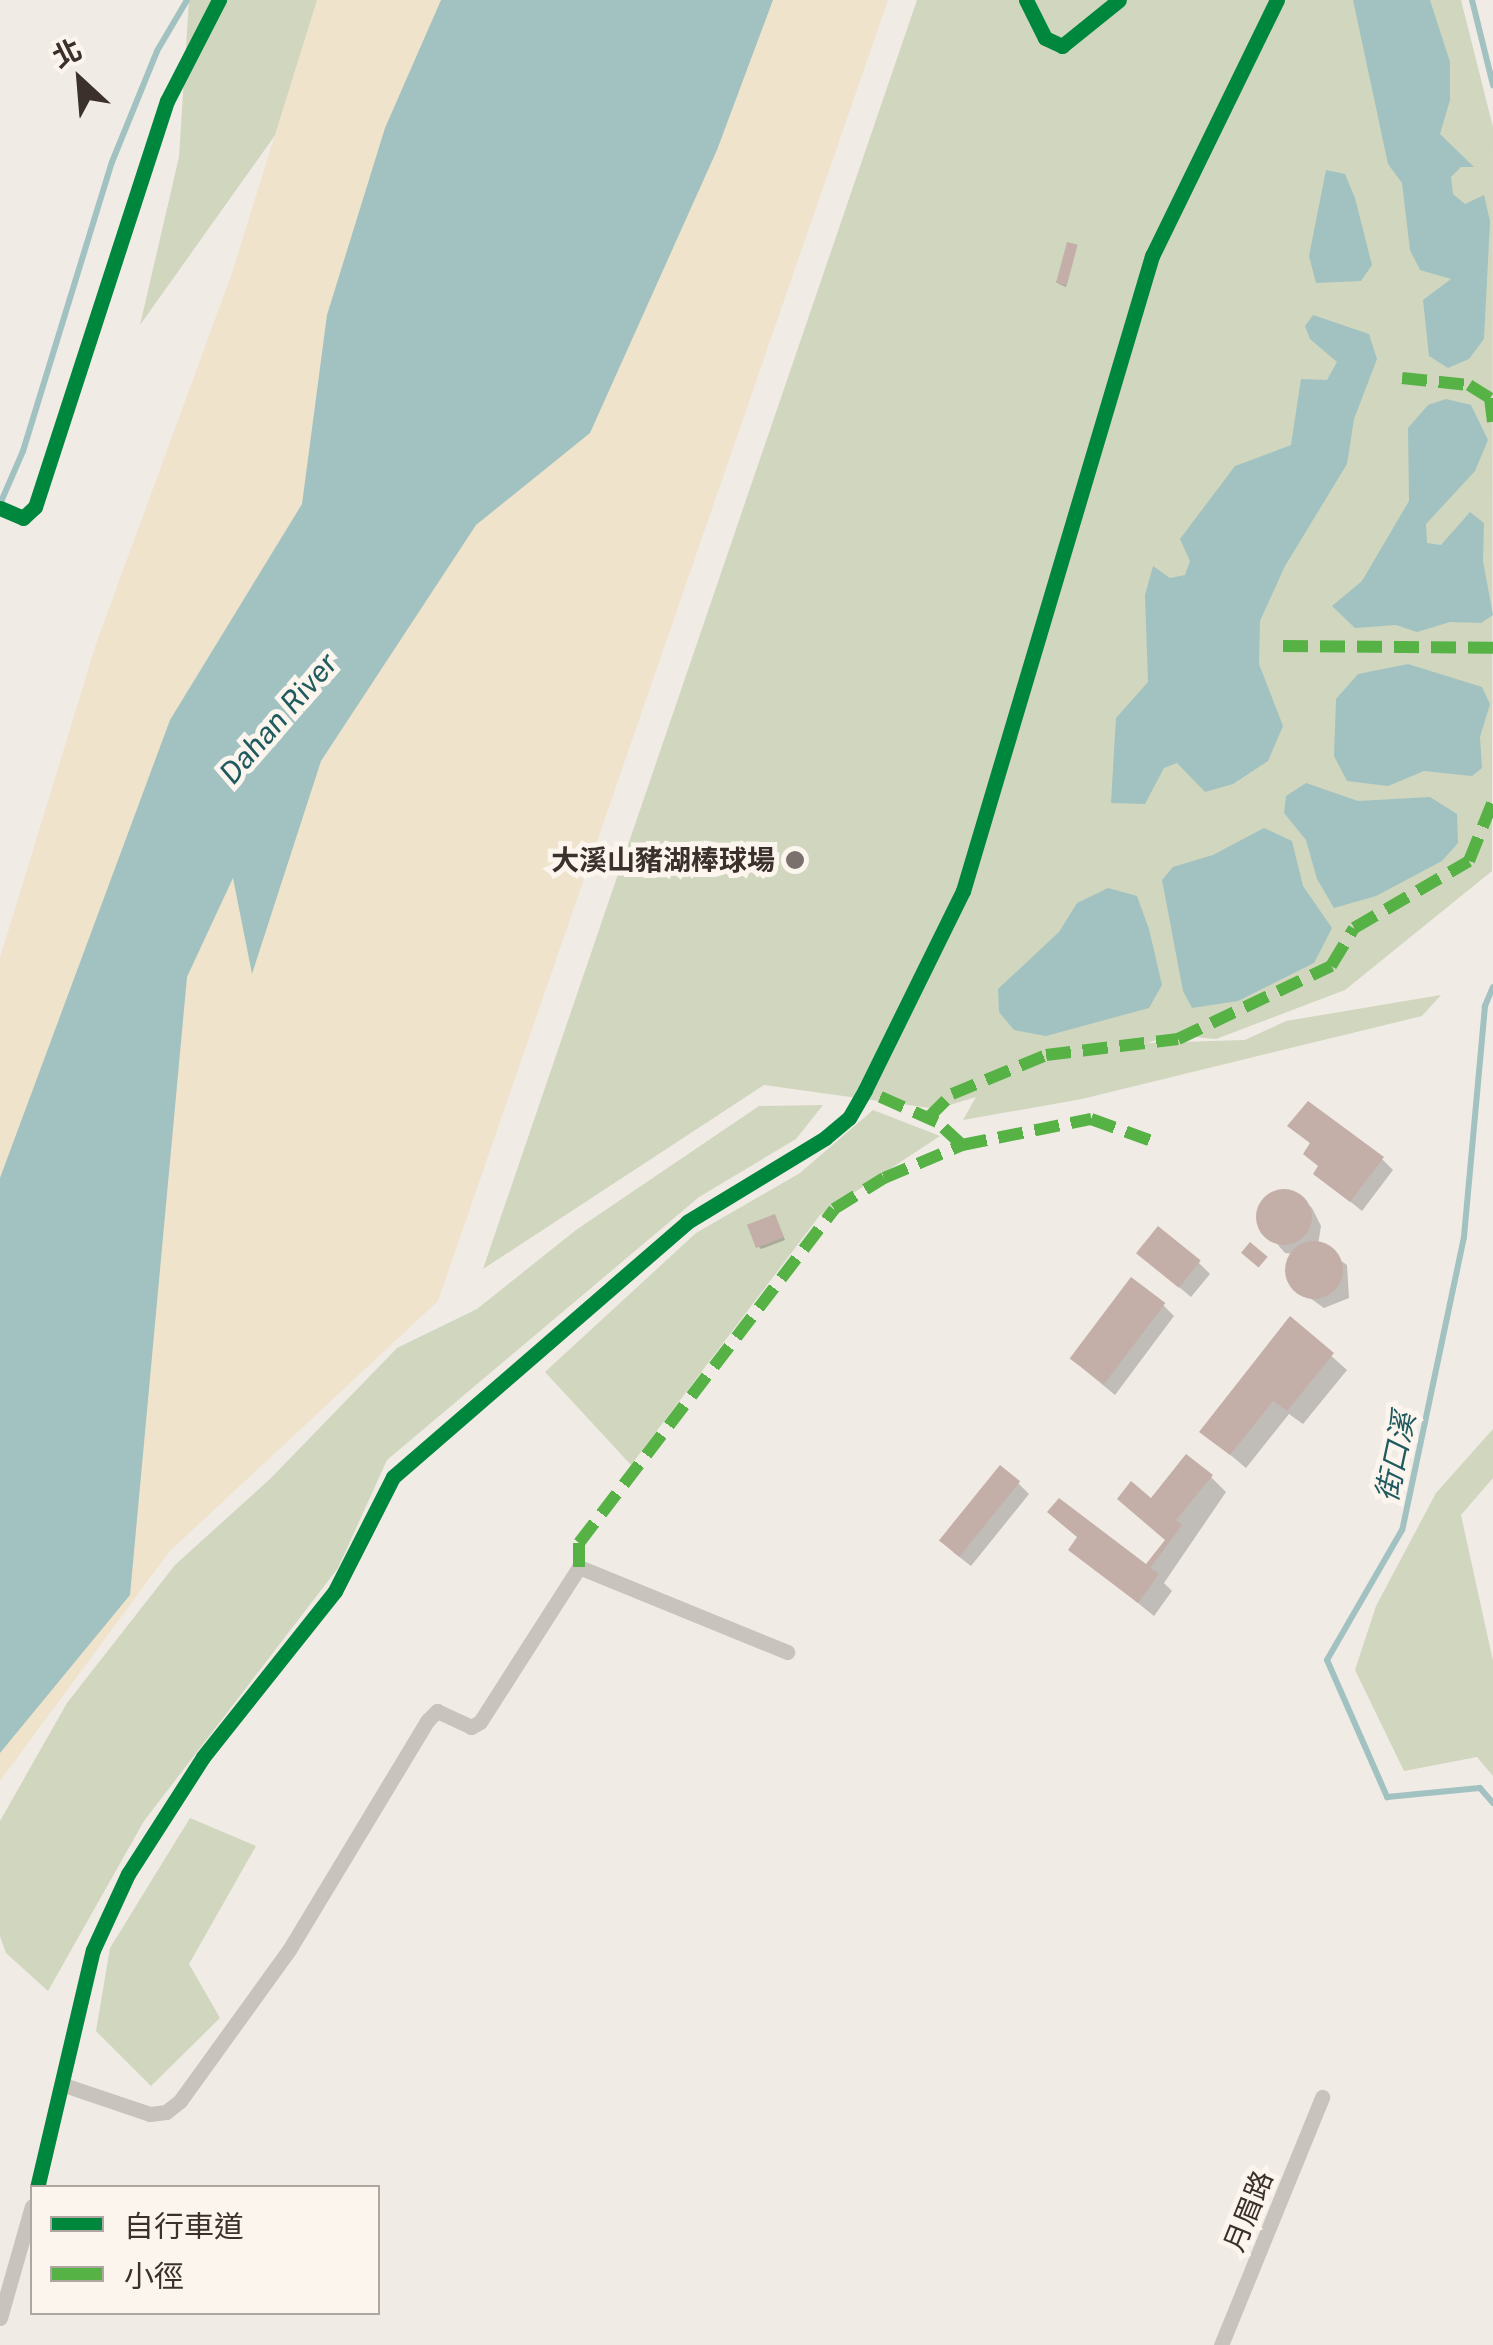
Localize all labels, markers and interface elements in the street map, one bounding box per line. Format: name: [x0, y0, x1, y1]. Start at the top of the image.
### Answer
north arrow: [30, 30, 130, 130]
text: 北: [47, 32, 86, 74]
water label: Dahan River: [211, 645, 345, 791]
place label: 大溪山豬湖棒球場: [551, 843, 775, 877]
marker: 大溪山豬湖棒球場: [784, 849, 806, 871]
water label: 街口溪: [1368, 1409, 1422, 1505]
street label: 月眉路: [1217, 2166, 1279, 2256]
legend: [30, 2185, 380, 2315]
text: 自行車道: [124, 2208, 244, 2244]
text: 小徑: [124, 2258, 184, 2294]

